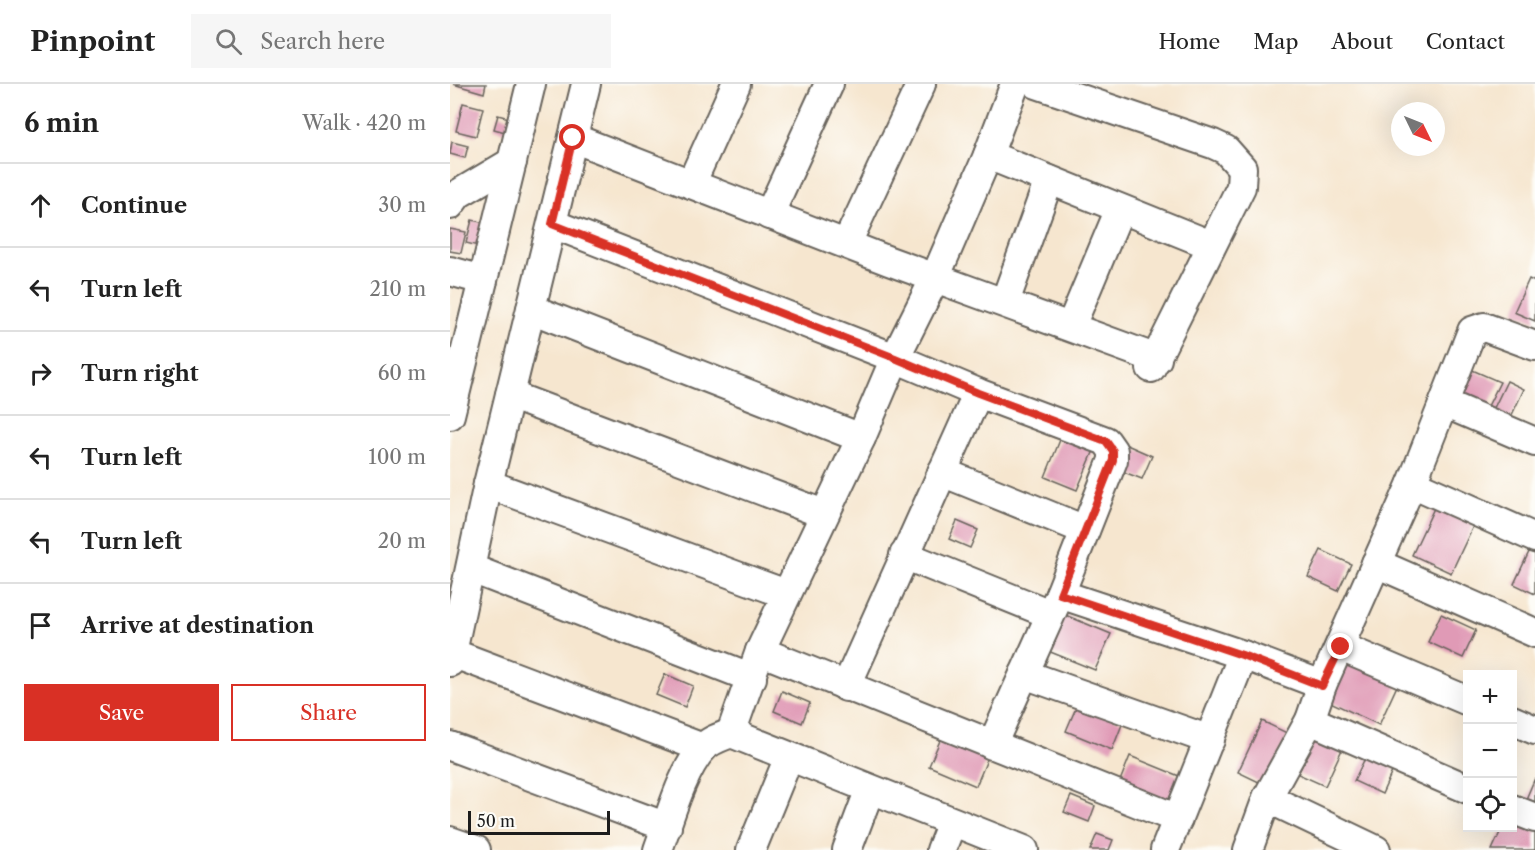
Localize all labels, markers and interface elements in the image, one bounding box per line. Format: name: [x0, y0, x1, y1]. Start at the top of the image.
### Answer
search box: [191, 14, 611, 68]
text: Pinpoint: [30, 24, 155, 58]
icon: search: [212, 25, 245, 58]
text: Search here: [260, 28, 385, 55]
text: Home: [1159, 29, 1220, 54]
text: Map: [1253, 29, 1298, 54]
text: About: [1331, 29, 1393, 54]
text: Contact: [1426, 29, 1505, 54]
north arrow: [1391, 102, 1445, 156]
text: 6 min: [24, 107, 99, 139]
text: Walk · 420 m: [302, 111, 426, 135]
route start: [559, 124, 585, 150]
icon: ahead: [24, 189, 57, 222]
text: Continue: [81, 192, 187, 219]
text: 30 m: [378, 193, 426, 217]
icon: left: [24, 273, 57, 306]
text: Turn left: [81, 276, 182, 303]
text: 210 m: [369, 277, 426, 301]
icon: right: [24, 357, 57, 390]
text: Turn right: [81, 360, 199, 387]
text: 60 m: [378, 361, 426, 385]
icon: left: [24, 441, 57, 474]
text: Turn left: [81, 444, 182, 471]
text: 100 m: [368, 445, 426, 469]
icon: left: [24, 525, 57, 558]
text: Turn left: [81, 528, 182, 555]
text: 20 m: [378, 529, 426, 553]
icon: arrive: [24, 609, 57, 642]
text: Arrive at destination: [81, 612, 314, 639]
route end: [1327, 633, 1353, 659]
map controls: [1463, 670, 1517, 832]
button: +: [1463, 670, 1517, 724]
button: Save: [24, 684, 219, 741]
button: Share: [231, 684, 426, 741]
button: −: [1463, 724, 1517, 778]
button: locate: [1463, 778, 1517, 832]
scale bar: [468, 808, 610, 836]
text: 50 m: [477, 811, 515, 831]

